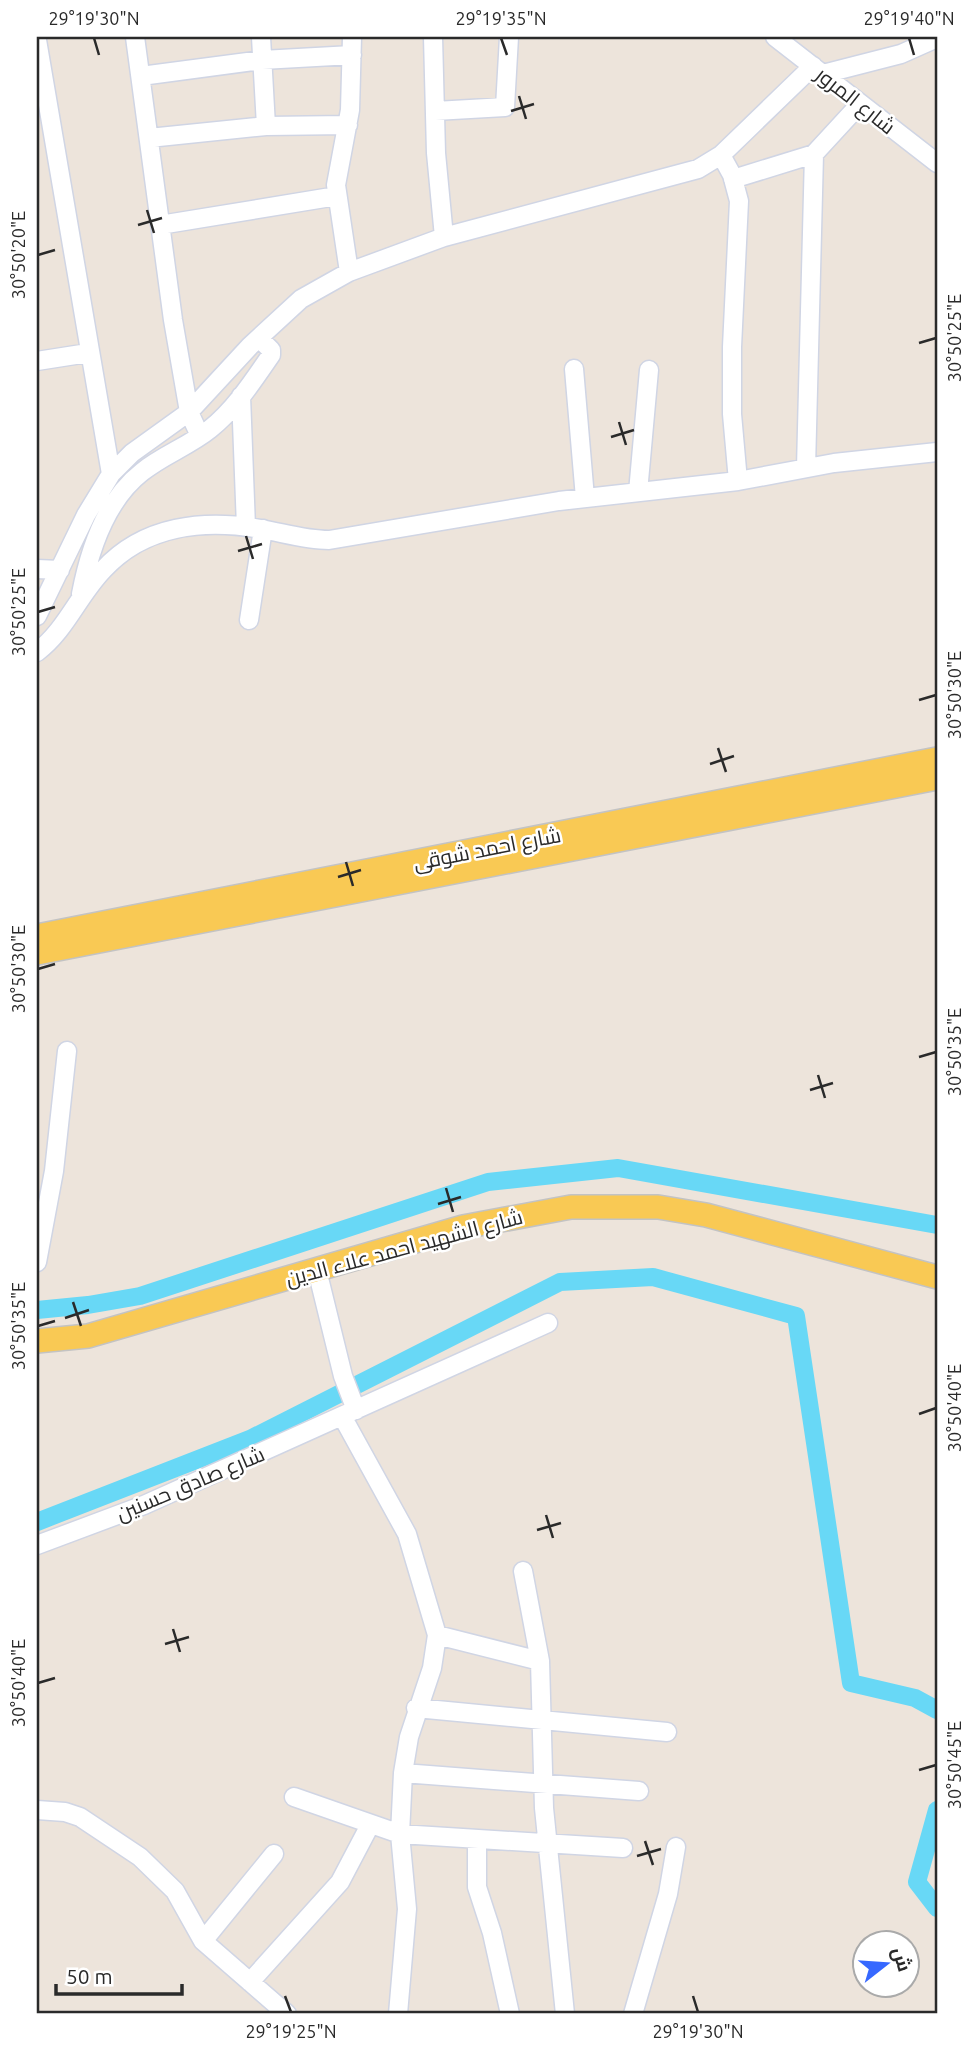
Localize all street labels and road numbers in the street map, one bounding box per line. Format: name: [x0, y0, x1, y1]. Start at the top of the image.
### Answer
street label: شارع المرور: [809, 61, 901, 141]
street label: شارع احمد شوقى: [411, 822, 563, 877]
street label: شارع الشهيد احمد علاء الدين: [283, 1204, 526, 1293]
street label: شارع صادق حسنين: [112, 1441, 269, 1528]

